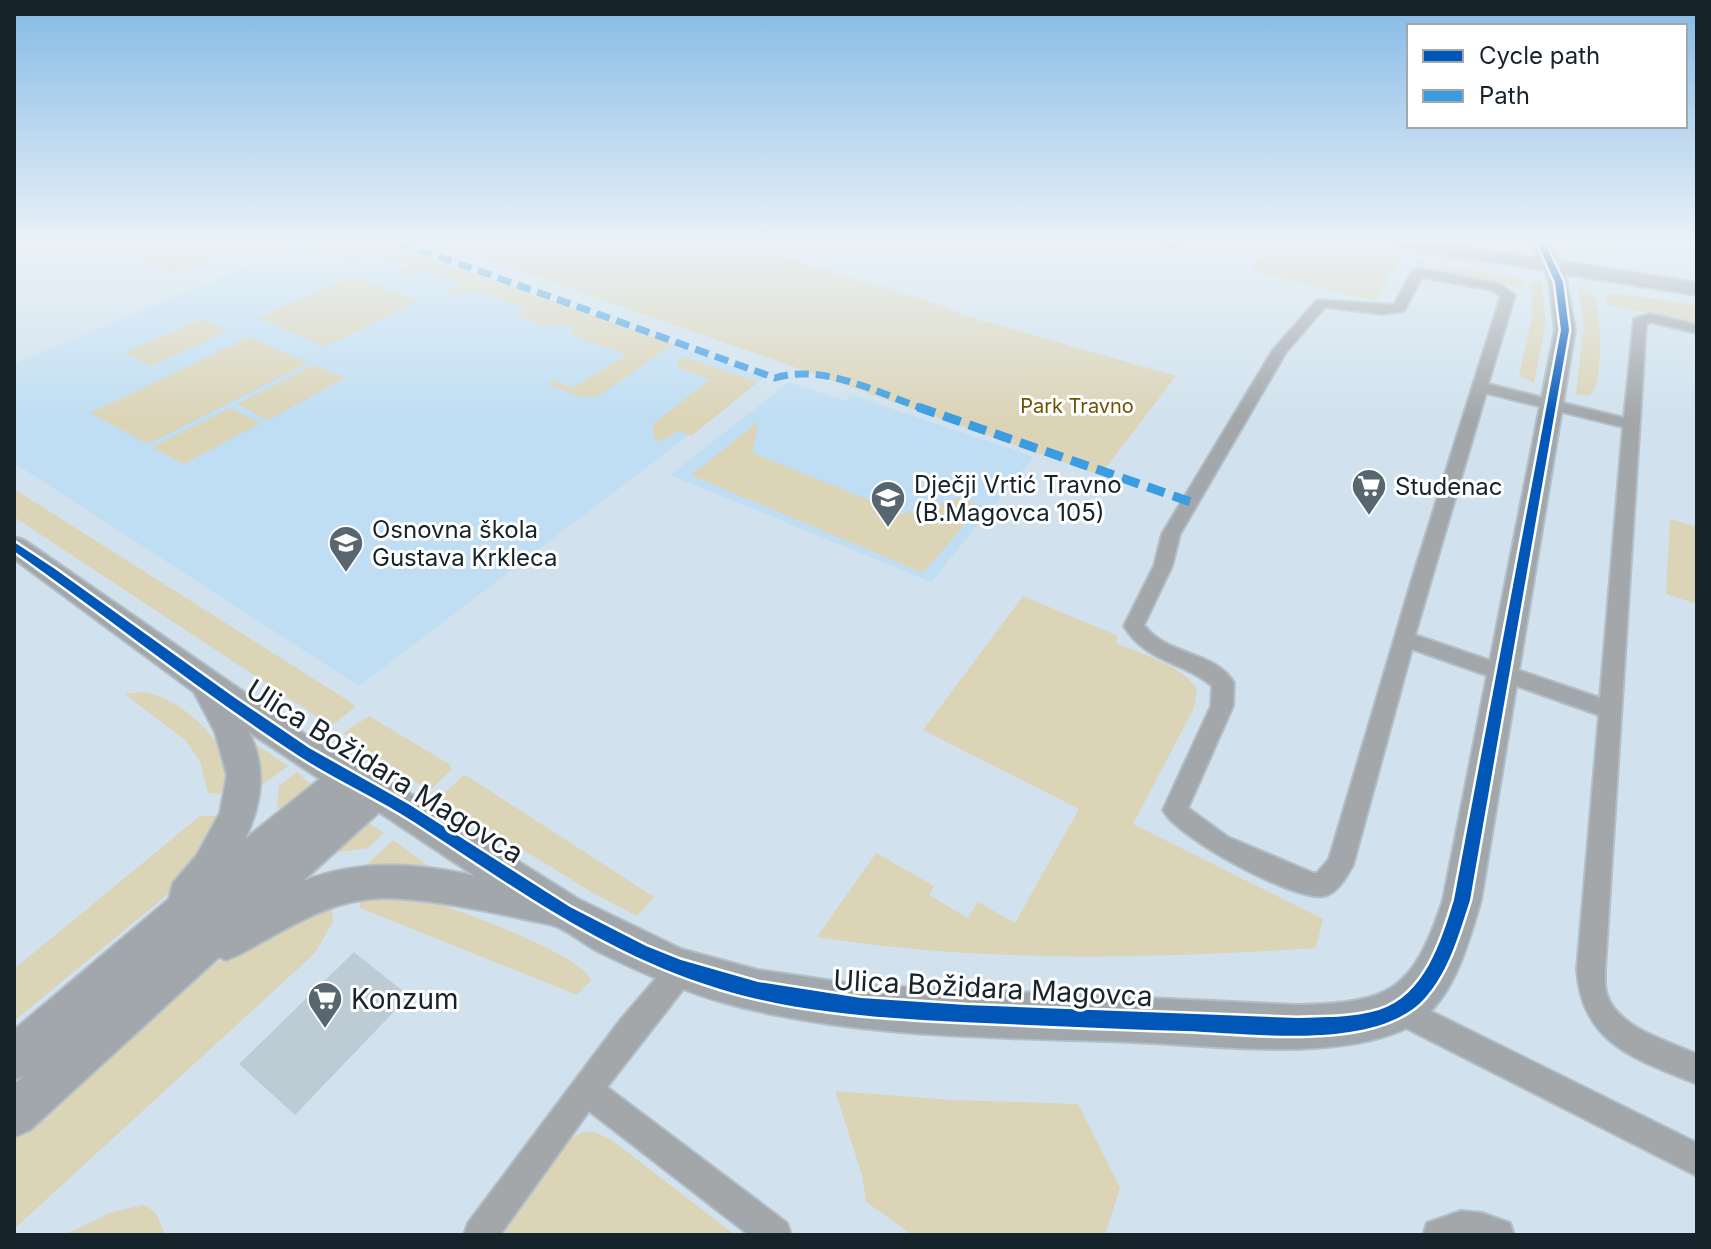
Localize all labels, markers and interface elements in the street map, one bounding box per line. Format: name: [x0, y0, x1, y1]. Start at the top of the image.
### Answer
legend: [1407, 24, 1687, 128]
text: Cycle path: [1479, 41, 1600, 70]
text: Path: [1479, 81, 1530, 110]
park label: Park Travno: [1020, 394, 1134, 418]
supermarket icon: Studenac: [1350, 467, 1388, 517]
place label: Dječji Vrtić Travno (B.Magovca 105): [914, 470, 1122, 527]
place label: Studenac: [1395, 472, 1503, 501]
school or university icon: Dječji Vrtić Travno (B.Magovca 105): [869, 479, 907, 529]
place label: Osnovna škola Gustava Krkleca: [372, 515, 557, 572]
school or university icon: Osnovna škola Gustava Krkleca: [327, 524, 365, 574]
street label: Ulica Božidara Magovca: [240, 672, 530, 870]
street label: Ulica Božidara Magovca: [832, 963, 1154, 1013]
supermarket icon: Konzum: [306, 980, 344, 1030]
place label: Konzum: [351, 982, 459, 1016]

